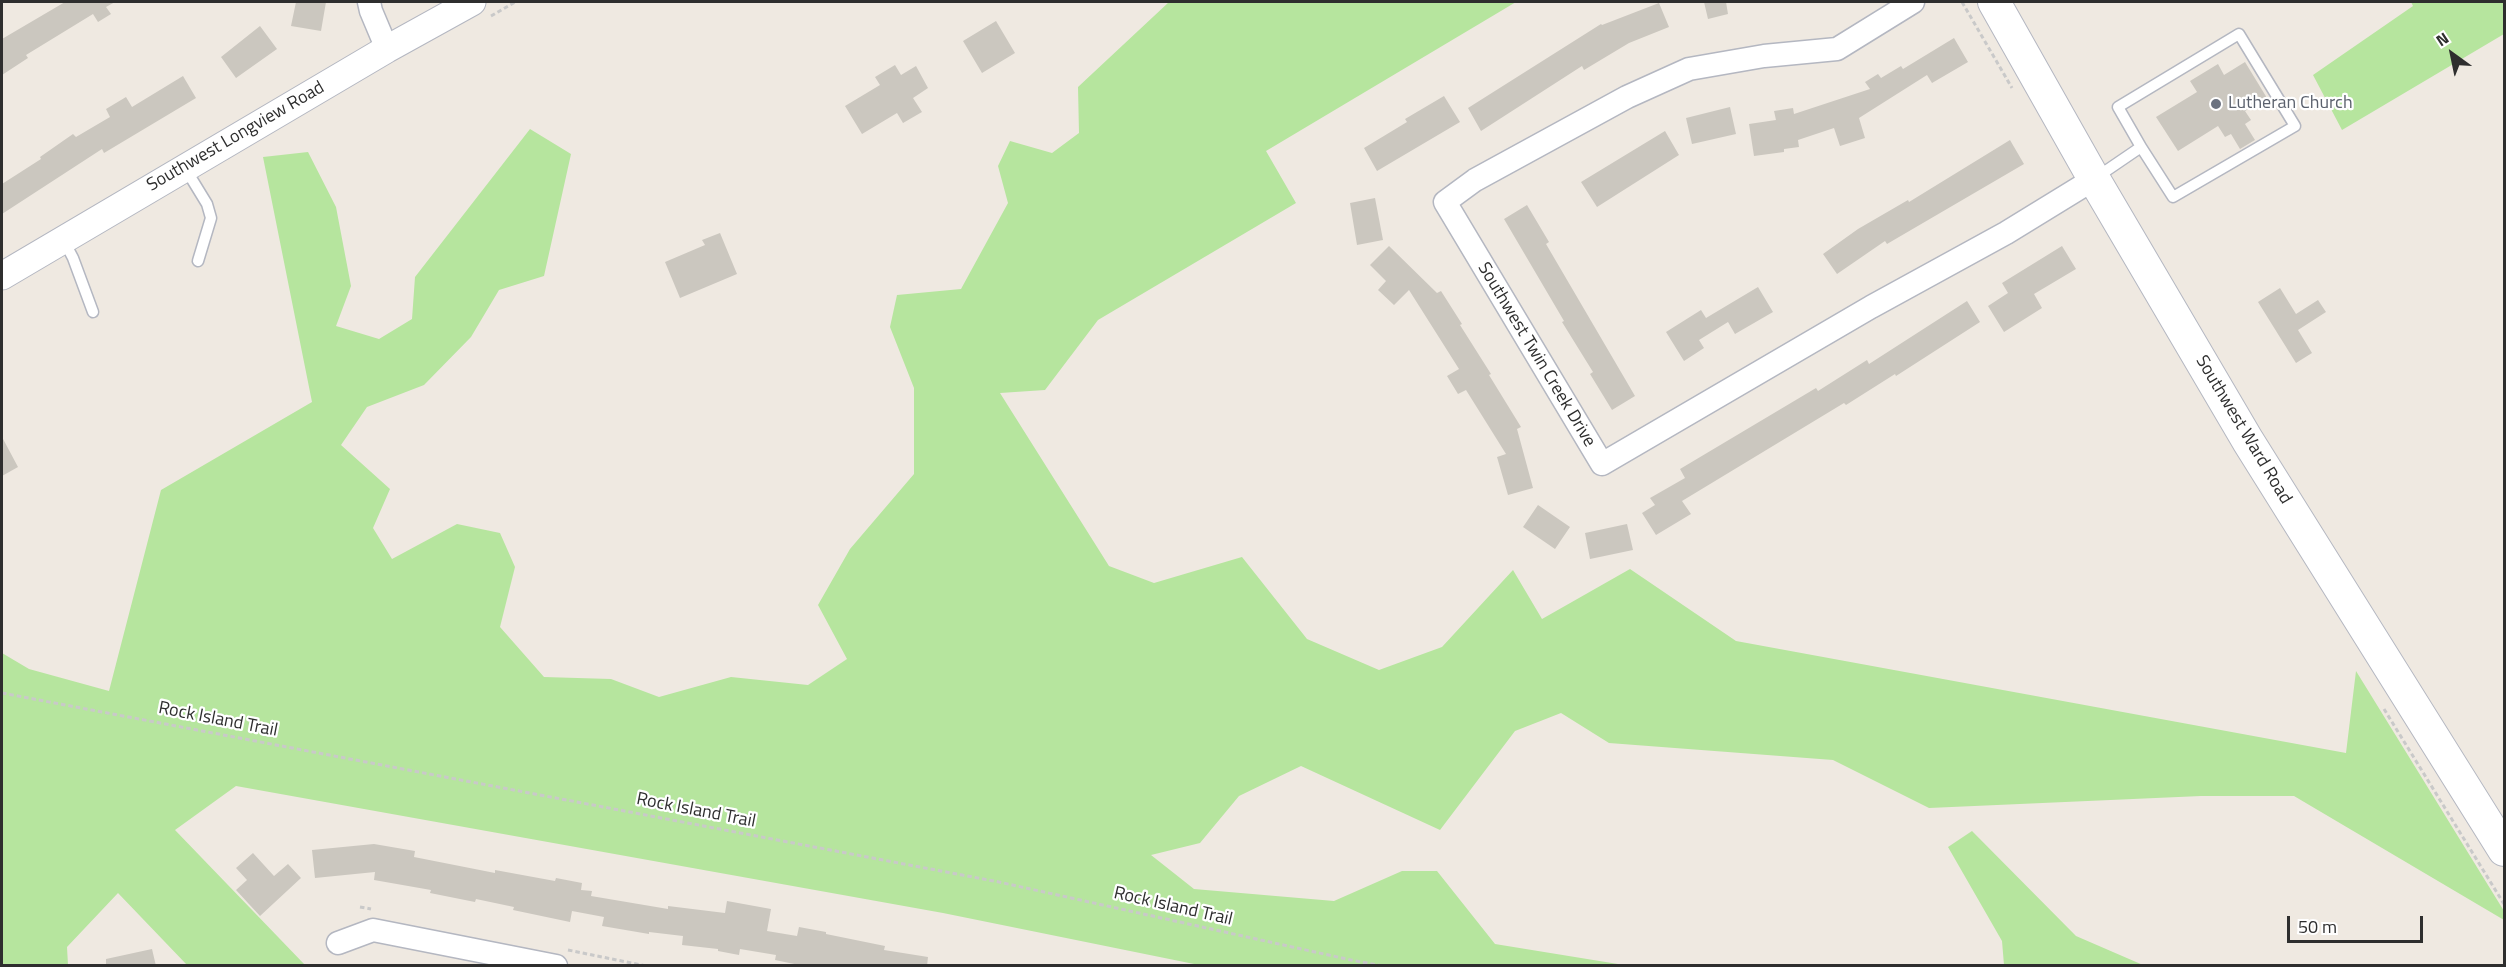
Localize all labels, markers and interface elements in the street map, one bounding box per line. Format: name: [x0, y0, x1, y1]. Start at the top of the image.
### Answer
north arrow: [2422, 24, 2482, 84]
text: N: [2431, 26, 2453, 52]
street label: Southwest Longview Road: [143, 77, 329, 197]
place label: Lutheran Church: [2228, 93, 2353, 115]
marker: Lutheran Church: [2209, 97, 2223, 111]
street label: Southwest Twin Creek Drive: [1472, 259, 1600, 451]
street label: Southwest Ward Road: [2190, 352, 2296, 508]
street label: Rock Island Trail: [156, 698, 280, 742]
street label: Rock Island Trail: [634, 789, 758, 833]
street label: Rock Island Trail: [1112, 883, 1234, 931]
scale bar: [2290, 904, 2426, 942]
text: 50 m: [2298, 913, 2337, 940]

